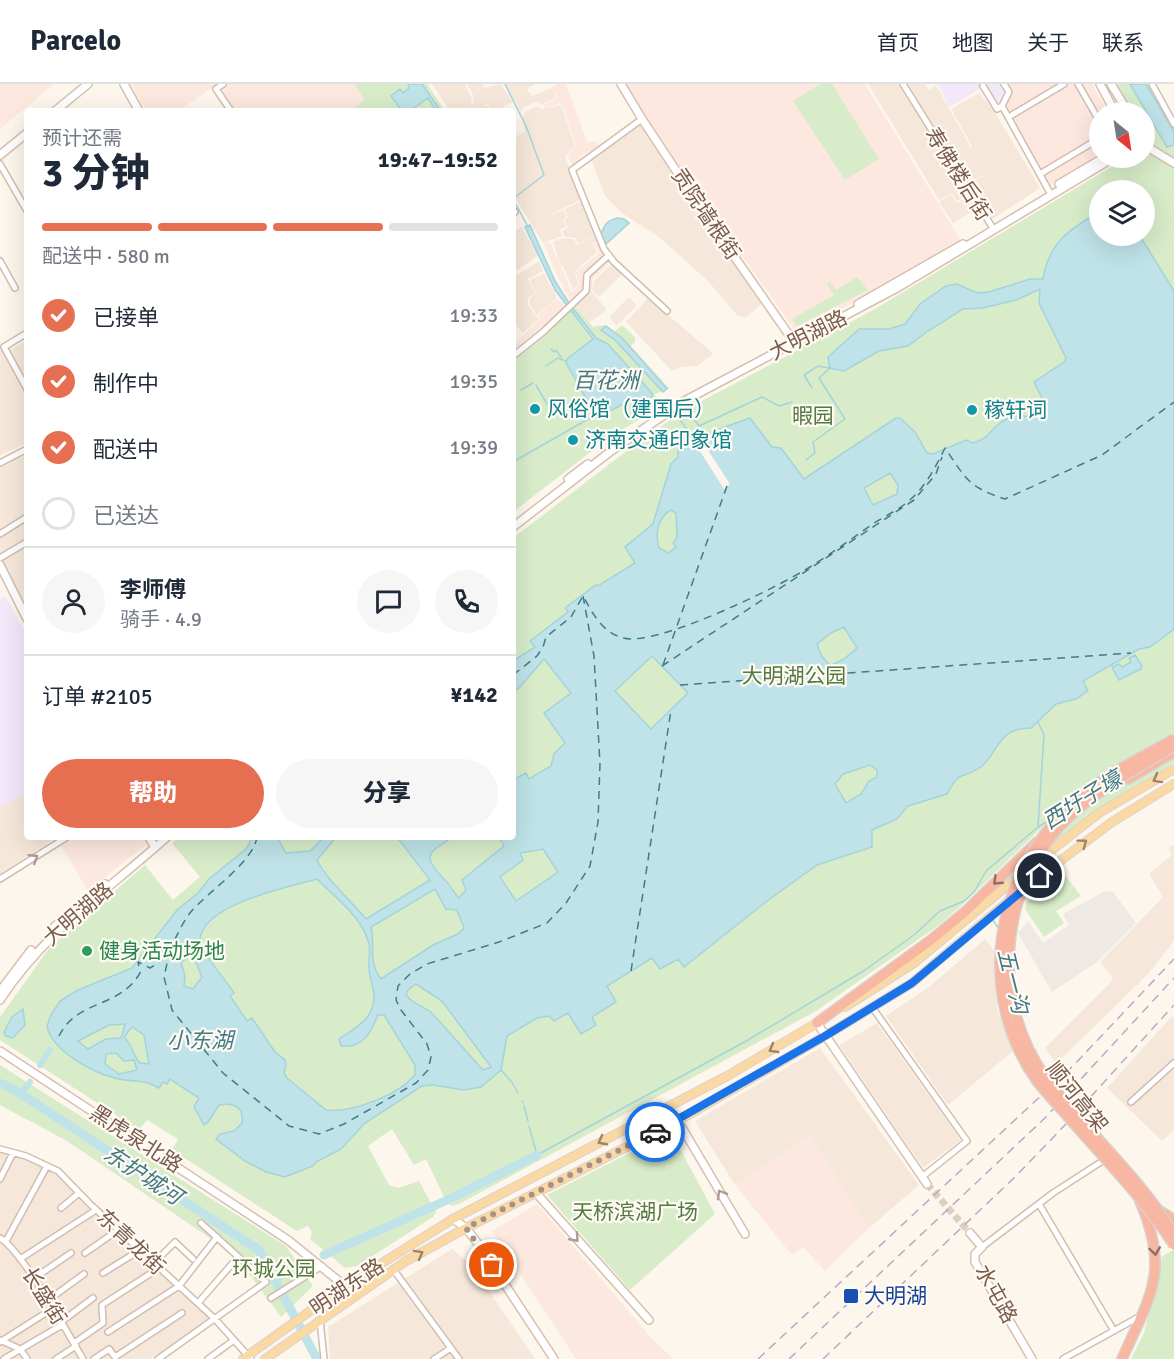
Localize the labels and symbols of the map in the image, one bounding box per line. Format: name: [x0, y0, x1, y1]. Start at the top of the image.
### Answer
north arrow: [1089, 102, 1155, 168]
street label: 寿佛楼后街: [919, 123, 997, 225]
street label: 贡院墙根街: [666, 163, 746, 265]
street label: 大明湖路: [765, 304, 851, 366]
water label: 百花洲: [573, 367, 642, 394]
place label: 风俗馆（建国后）: [547, 396, 715, 422]
place label: 稼轩词: [984, 397, 1047, 423]
marker: 风俗馆（建国后）: [528, 402, 542, 416]
park label: 暇园: [792, 403, 834, 429]
marker: 稼轩词: [965, 403, 979, 417]
place label: 济南交通印象馆: [585, 427, 732, 453]
marker: 济南交通印象馆: [566, 433, 580, 447]
park label: 大明湖公园: [742, 663, 847, 689]
water label: 西圩子壕: [1038, 763, 1130, 835]
one-way arrow: [1153, 771, 1163, 783]
one-way arrow: [1076, 840, 1087, 851]
pin: [1014, 850, 1065, 901]
one-way arrow: [28, 854, 38, 866]
one-way arrow: [993, 874, 1004, 885]
street label: 大明湖路: [38, 877, 118, 951]
place label: 健身活动场地: [99, 938, 225, 964]
marker: 健身活动场地: [80, 944, 94, 958]
water label: 五一沟: [992, 946, 1035, 1018]
water label: 小东湖: [167, 1027, 236, 1054]
one-way arrow: [769, 1042, 779, 1053]
street label: 顺河高架: [1040, 1056, 1114, 1138]
street label: 黑虎泉北路: [85, 1100, 187, 1178]
courier: [625, 1102, 685, 1162]
one-way arrow: [598, 1134, 609, 1145]
water label: 东护城河: [99, 1140, 191, 1212]
one-way arrow: [717, 1190, 729, 1200]
park label: 天桥滨湖广场: [572, 1199, 698, 1225]
street label: 东青龙街: [91, 1204, 171, 1280]
one-way arrow: [568, 1231, 579, 1242]
pin: [466, 1239, 517, 1290]
one-way arrow: [1148, 1246, 1161, 1256]
one-way arrow: [413, 1250, 423, 1261]
street label: 明湖东路: [305, 1253, 389, 1321]
park label: 环城公园: [232, 1256, 316, 1282]
street label: 水屯路: [969, 1260, 1023, 1328]
street label: 长盛街: [16, 1262, 72, 1330]
place label: 大明湖: [864, 1283, 927, 1309]
marker: 大明湖: [842, 1287, 860, 1305]

